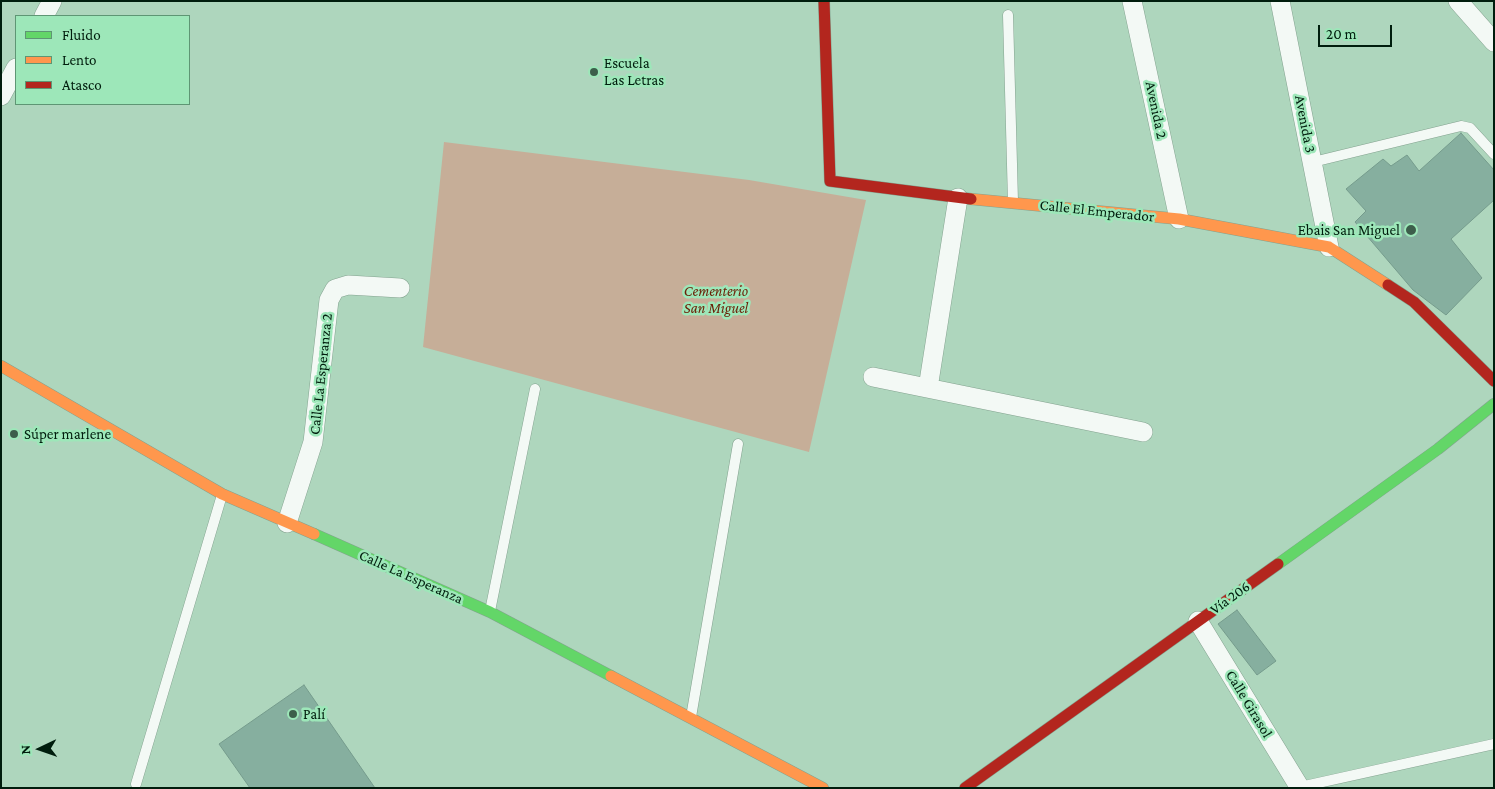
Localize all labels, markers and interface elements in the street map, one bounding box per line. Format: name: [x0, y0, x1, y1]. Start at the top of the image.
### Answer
legend: [15, 15, 190, 105]
scale bar: [1320, 15, 1394, 47]
text: 20 m: [1326, 26, 1357, 42]
text: Fluido: [62, 27, 101, 43]
text: Lento: [62, 52, 96, 68]
place label: Escuela Las Letras: [604, 54, 664, 89]
marker: Escuela Las Letras: [588, 66, 600, 78]
text: Atasco: [62, 77, 102, 93]
street label: Avenida 2: [1141, 80, 1171, 140]
street label: Avenida 3: [1291, 94, 1319, 154]
street label: Calle El Emperador: [1039, 196, 1155, 226]
place label: Ebais San Miguel: [1298, 221, 1400, 239]
marker: Ebais San Miguel: [1404, 223, 1418, 237]
park label: Cementerio San Miguel: [684, 282, 748, 317]
street label: Calle La Esperanza 2: [306, 312, 336, 436]
place label: Súper marlene: [24, 425, 111, 443]
marker: Súper marlene: [8, 428, 20, 440]
street label: Calle La Esperanza: [356, 546, 466, 608]
street label: Vía 206: [1206, 577, 1254, 619]
street label: Calle Girasol: [1222, 667, 1276, 741]
place label: Palí: [303, 705, 325, 723]
marker: Palí: [287, 708, 299, 720]
north arrow: [15, 724, 65, 774]
text: N: [17, 745, 33, 755]

